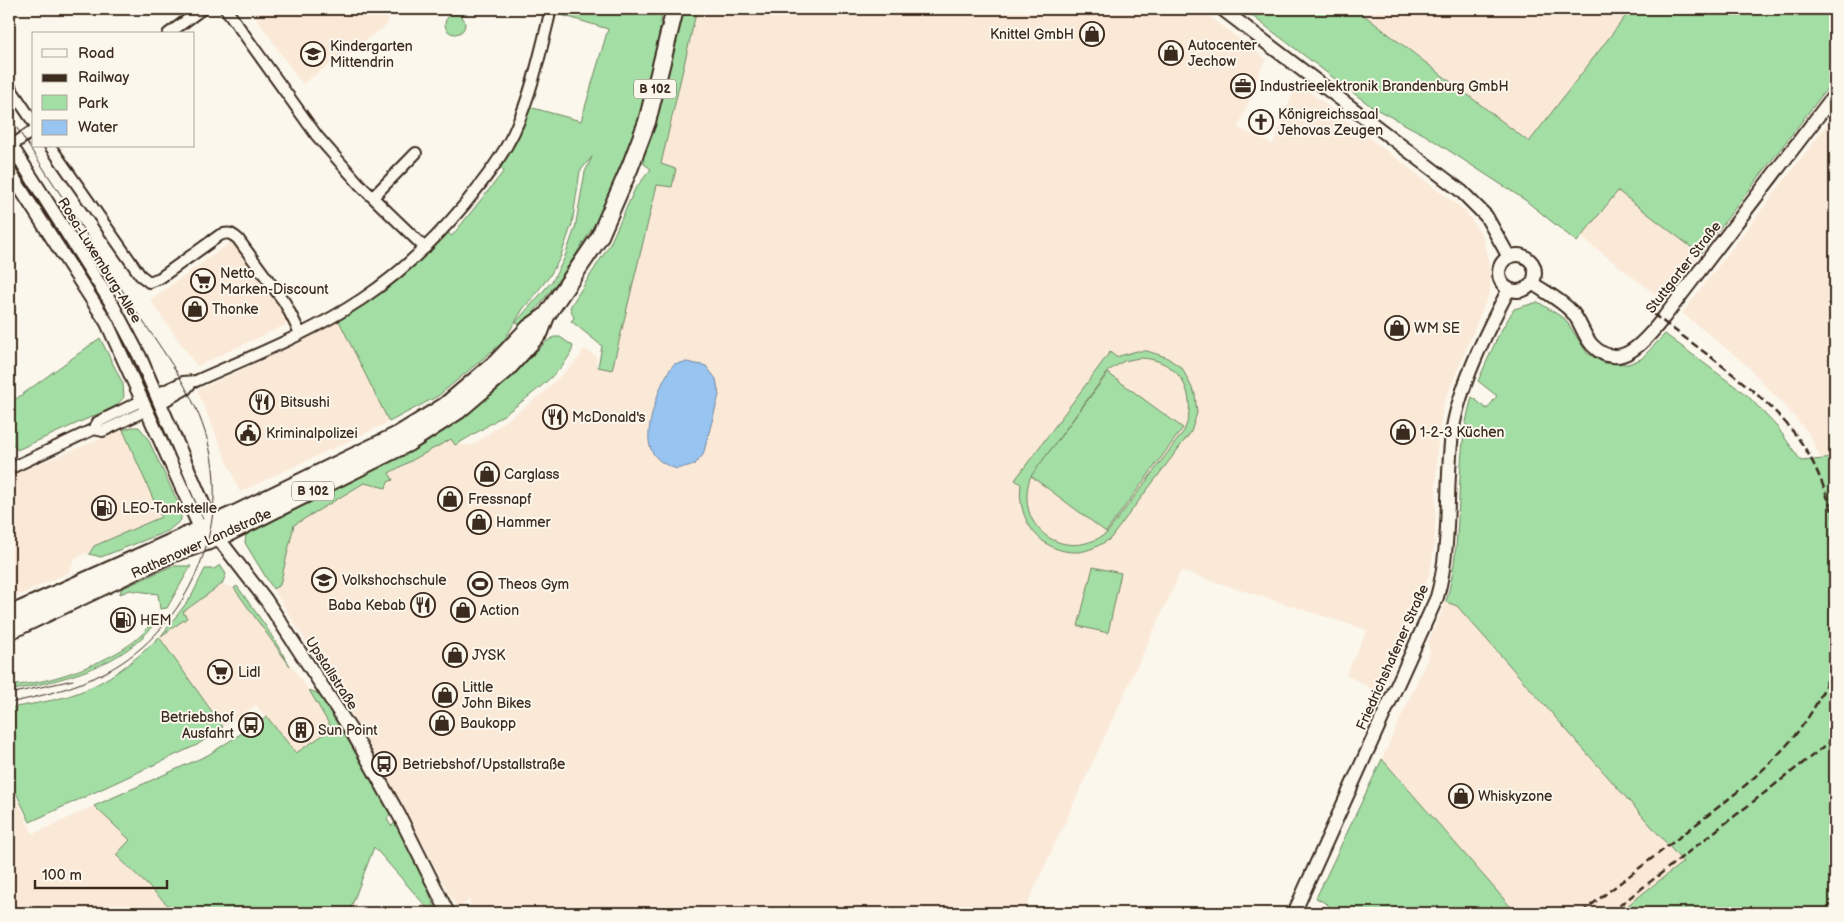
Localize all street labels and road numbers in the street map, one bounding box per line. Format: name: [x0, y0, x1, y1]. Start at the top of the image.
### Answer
road number: B 102: [634, 80, 676, 98]
street label: Rosa-Luxemburg-Allee: [54, 194, 145, 326]
street label: Stuttgarter Straße: [1642, 218, 1725, 317]
road number: B 102: [292, 482, 334, 501]
street label: Rathenower Landstraße: [128, 505, 274, 582]
street label: Friedrichshafener Straße: [1353, 582, 1432, 733]
street label: Upstallstraße: [302, 634, 361, 713]

